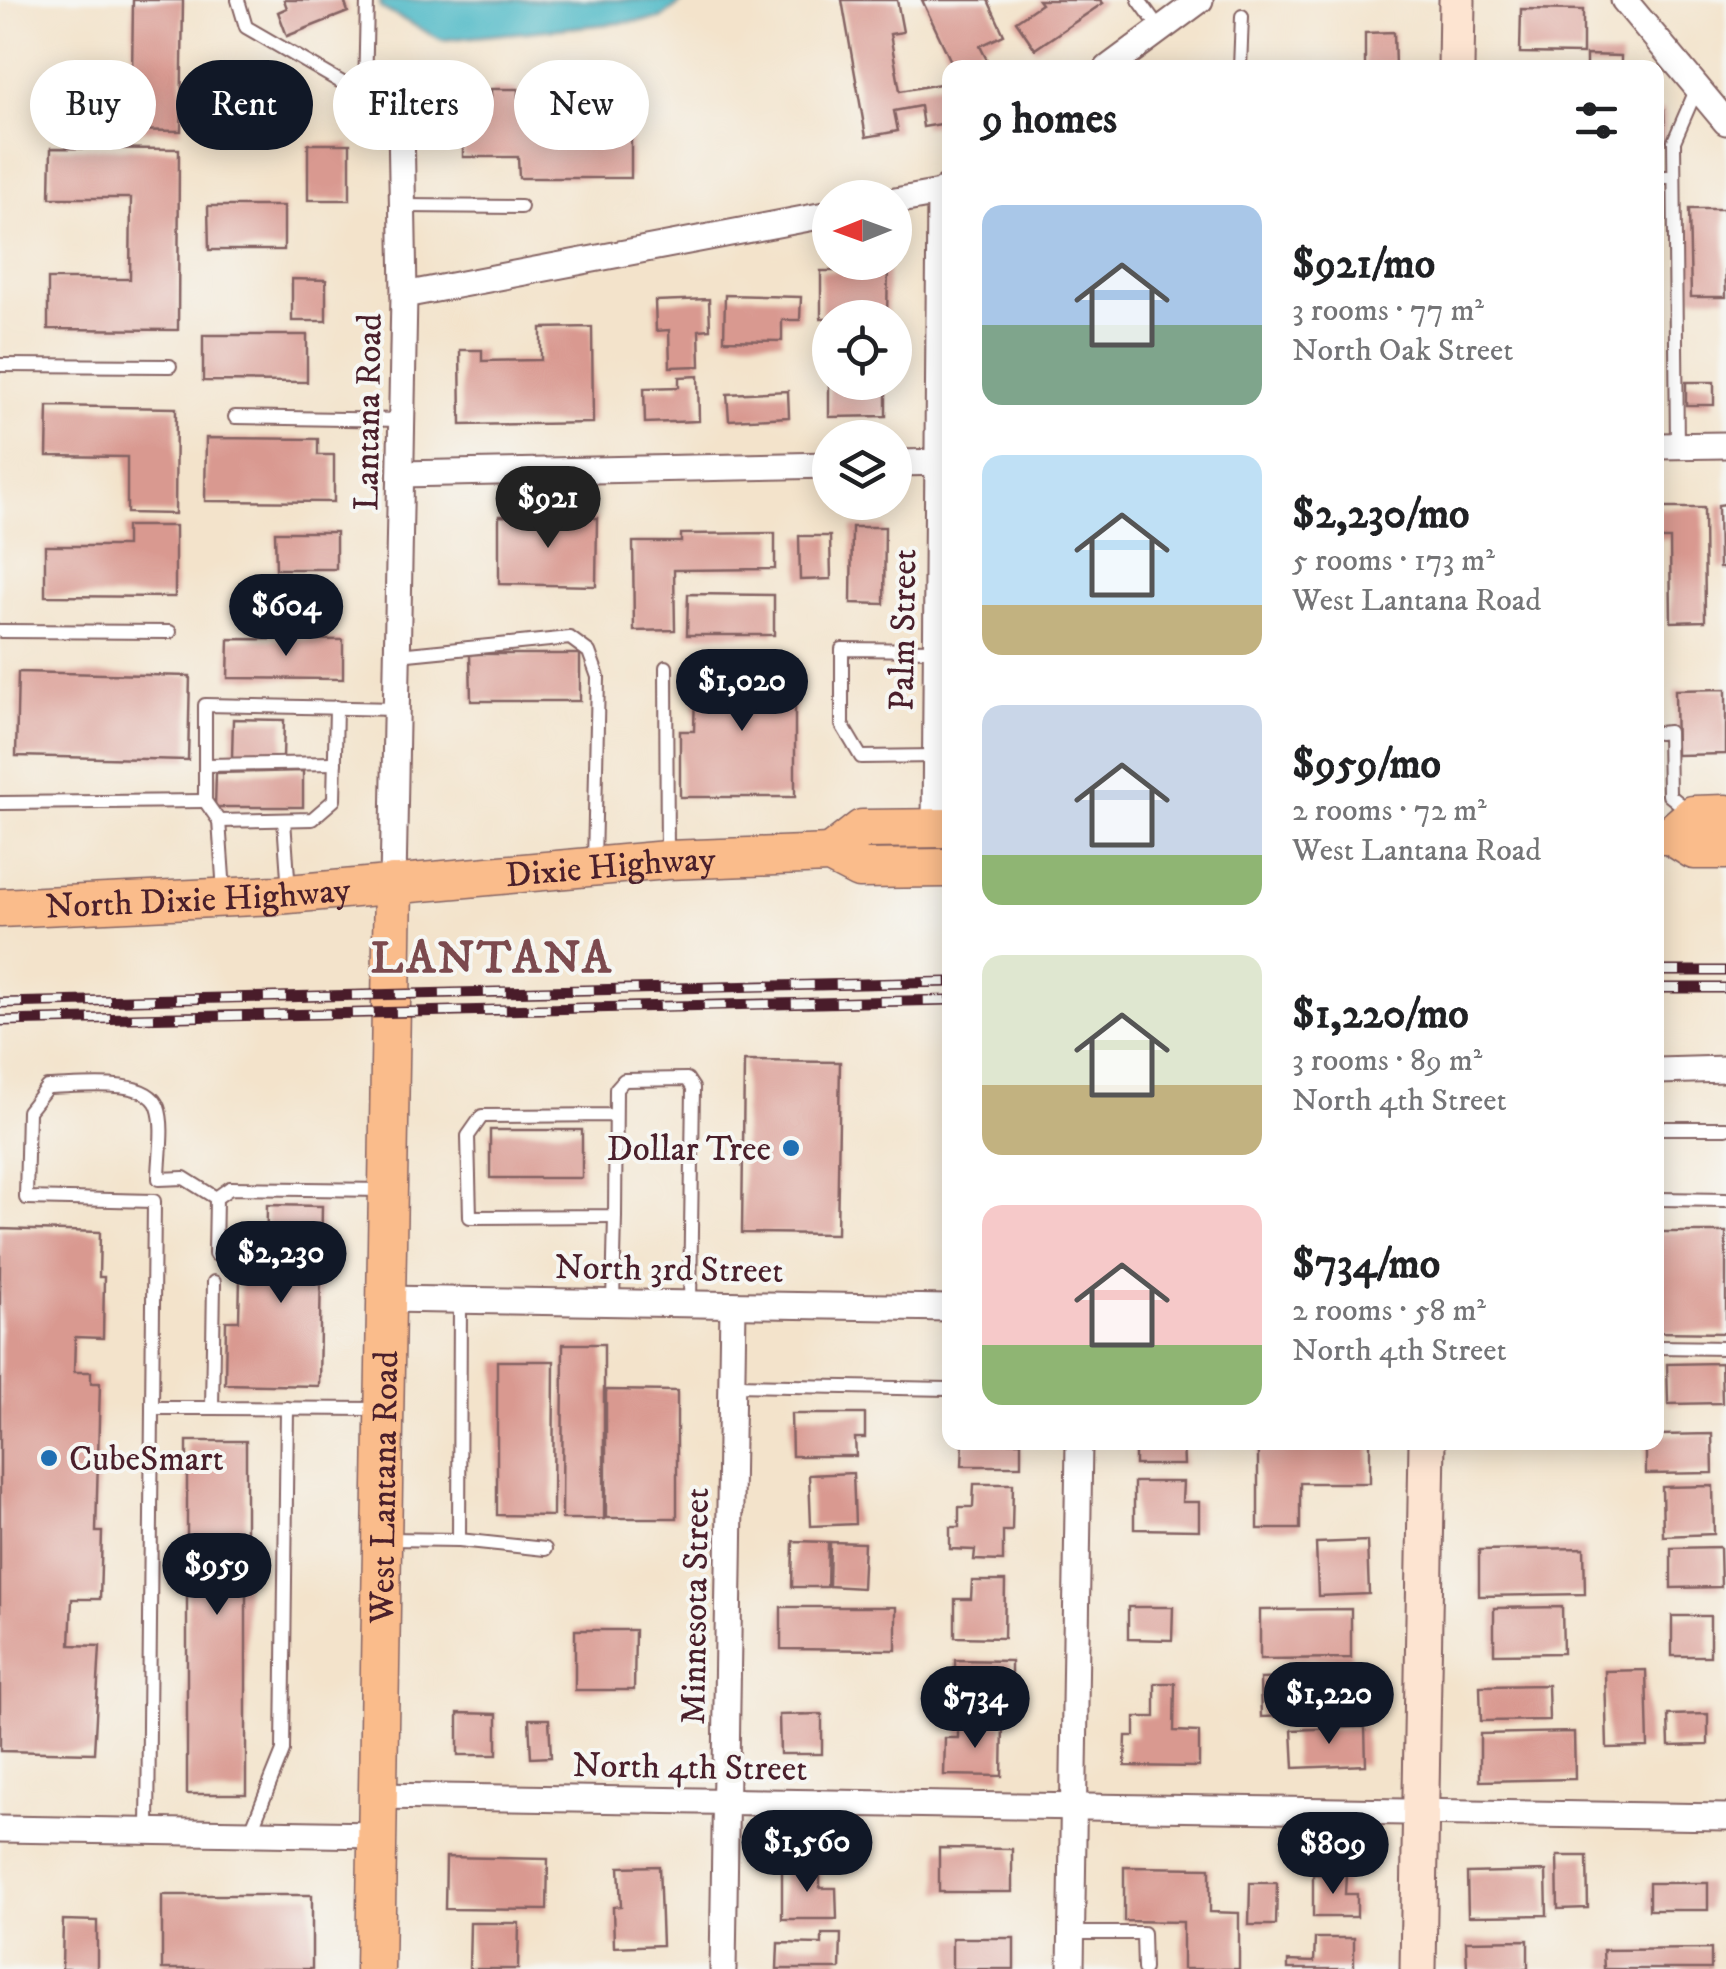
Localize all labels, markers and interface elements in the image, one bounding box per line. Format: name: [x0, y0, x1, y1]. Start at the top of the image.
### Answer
chip: Buy: [30, 60, 156, 150]
chip: Rent: [176, 60, 313, 150]
chip: Filters: [333, 60, 494, 150]
chip: New: [514, 60, 649, 150]
icon: filters: [1569, 93, 1624, 148]
text: 9 homes: [982, 94, 1117, 146]
north arrow: [812, 180, 912, 280]
map controls: [812, 180, 912, 520]
text: $921/mo: [1292, 239, 1435, 291]
icon: home: [1062, 245, 1182, 365]
text: 3 rooms · 77 m²: [1292, 291, 1484, 331]
button: locate: [812, 300, 912, 400]
street label: Lantana Road: [345, 312, 393, 511]
text: North Oak Street: [1292, 331, 1514, 371]
button: layers: [812, 420, 912, 520]
pin: $921: [489, 466, 607, 551]
text: $921: [518, 478, 578, 518]
text: $2,230/mo: [1292, 489, 1469, 541]
icon: home: [1062, 495, 1182, 615]
text: 5 rooms · 173 m²: [1292, 541, 1495, 581]
street label: Palm Street: [881, 549, 927, 712]
pin: $604: [227, 574, 345, 659]
text: West Lantana Road: [1292, 581, 1541, 621]
text: $604: [251, 586, 321, 626]
pin: $1,020: [661, 649, 823, 734]
text: $1,020: [698, 661, 786, 701]
text: $959/mo: [1292, 739, 1441, 791]
icon: home: [1062, 745, 1182, 865]
text: 2 rooms · 72 m²: [1292, 791, 1487, 831]
text: West Lantana Road: [1292, 831, 1541, 871]
street label: Dixie Highway: [504, 838, 717, 898]
street label: North Dixie Highway: [44, 868, 353, 930]
district label: LANTANA: [371, 931, 613, 987]
text: $1,220/mo: [1292, 989, 1469, 1041]
icon: home: [1062, 995, 1182, 1115]
text: 3 rooms · 89 m²: [1292, 1041, 1482, 1081]
text: North 4th Street: [1292, 1081, 1507, 1121]
place label: Dollar Tree: [607, 1128, 771, 1172]
marker: Dollar Tree: [780, 1137, 802, 1159]
pin: $2,230: [200, 1221, 362, 1306]
text: $2,230: [237, 1233, 325, 1273]
text: $734/mo: [1292, 1239, 1440, 1291]
icon: home: [1062, 1245, 1182, 1365]
street label: North 3rd Street: [554, 1246, 784, 1294]
text: 2 rooms · 58 m²: [1292, 1291, 1486, 1331]
text: North 4th Street: [1292, 1331, 1507, 1371]
street label: West Lantana Road: [361, 1350, 409, 1625]
place label: CubeSmart: [69, 1438, 224, 1482]
marker: CubeSmart: [38, 1447, 60, 1469]
street label: Minnesota Street: [672, 1487, 720, 1725]
pin: $959: [158, 1533, 276, 1618]
text: $959: [184, 1545, 250, 1585]
pin: $1,220: [1248, 1662, 1410, 1747]
pin: $734: [916, 1666, 1034, 1751]
text: $1,220: [1286, 1674, 1372, 1714]
text: $734: [943, 1678, 1007, 1718]
street label: North 4th Street: [572, 1744, 808, 1792]
pin: $1,560: [726, 1810, 888, 1895]
pin: $809: [1274, 1812, 1392, 1897]
text: $1,560: [763, 1822, 851, 1862]
text: $809: [1300, 1824, 1366, 1864]

